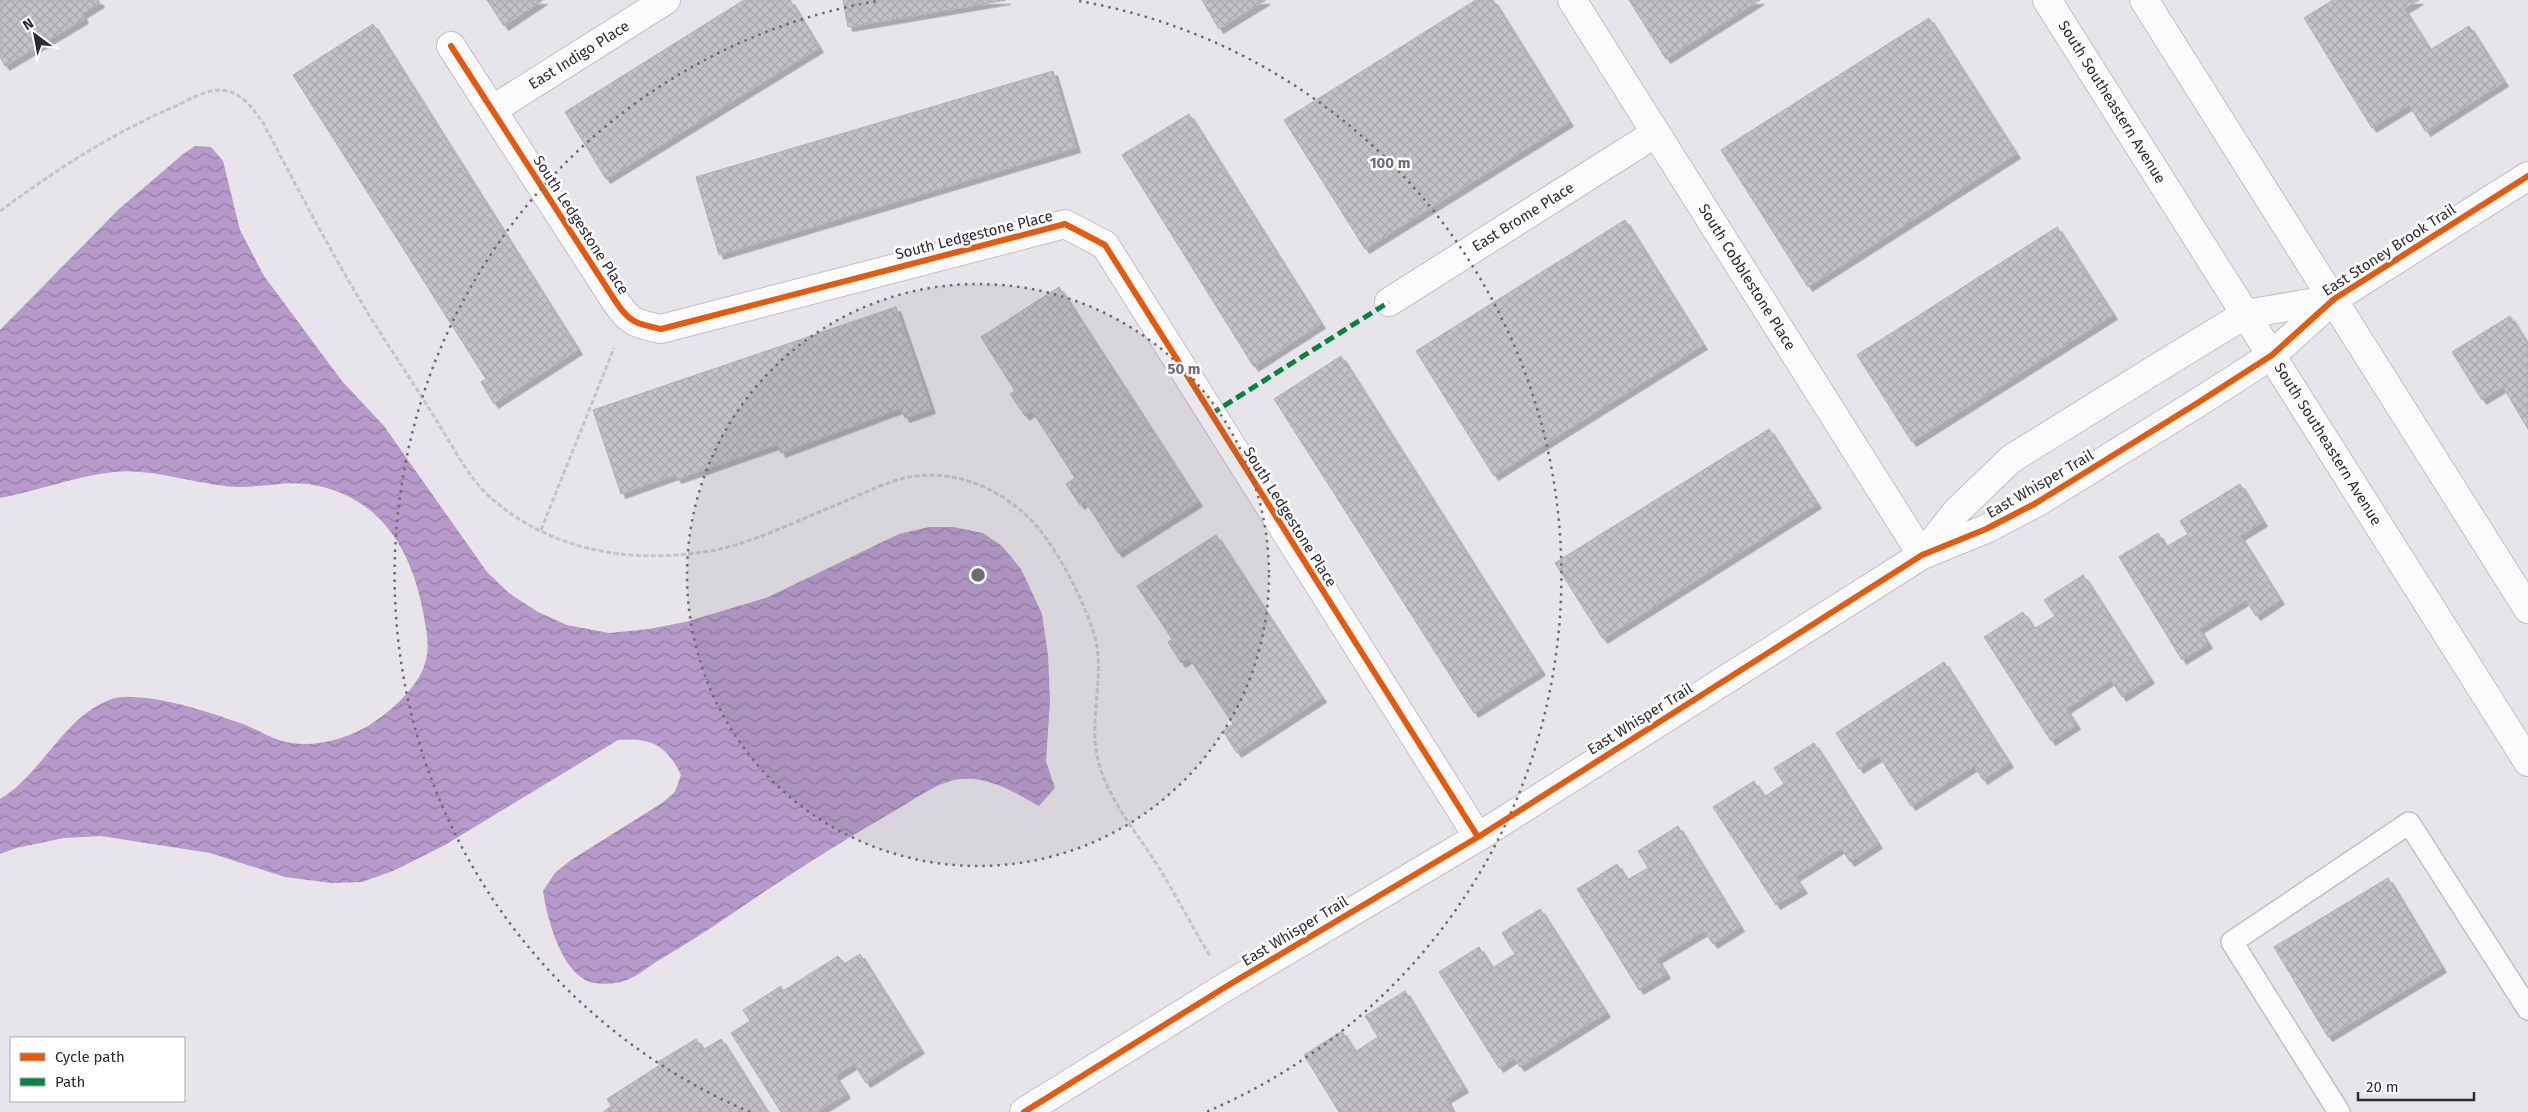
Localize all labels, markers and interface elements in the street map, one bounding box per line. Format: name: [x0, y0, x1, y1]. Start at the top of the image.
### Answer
north arrow: [10, 10, 60, 60]
text: N: [20, 15, 37, 34]
street label: East Indigo Place: [525, 17, 633, 93]
street label: South Southeastern Avenue: [2054, 17, 2170, 187]
street label: South Ledgestone Place: [529, 152, 633, 298]
text: 100 m: [1370, 154, 1410, 172]
street label: East Brome Place: [1469, 178, 1577, 256]
street label: East Stoney Brook Trail: [2319, 200, 2460, 300]
street label: South Cobblestone Place: [1695, 201, 1799, 353]
street label: South Ledgestone Place: [893, 207, 1055, 263]
street label: South Southeastern Avenue: [2270, 359, 2386, 529]
text: 50 m: [1167, 360, 1201, 378]
street label: South Ledgestone Place: [1239, 444, 1341, 590]
street label: East Whisper Trail: [1983, 446, 2097, 522]
centre of rings: [969, 566, 987, 584]
street label: East Whisper Trail: [1584, 679, 1697, 759]
street label: East Whisper Trail: [1239, 892, 1352, 970]
legend: [10, 1037, 185, 1102]
text: Cycle path: [55, 1048, 125, 1066]
scale bar: [2358, 1070, 2474, 1102]
text: Path: [55, 1073, 85, 1091]
text: 20 m: [2366, 1078, 2399, 1096]

